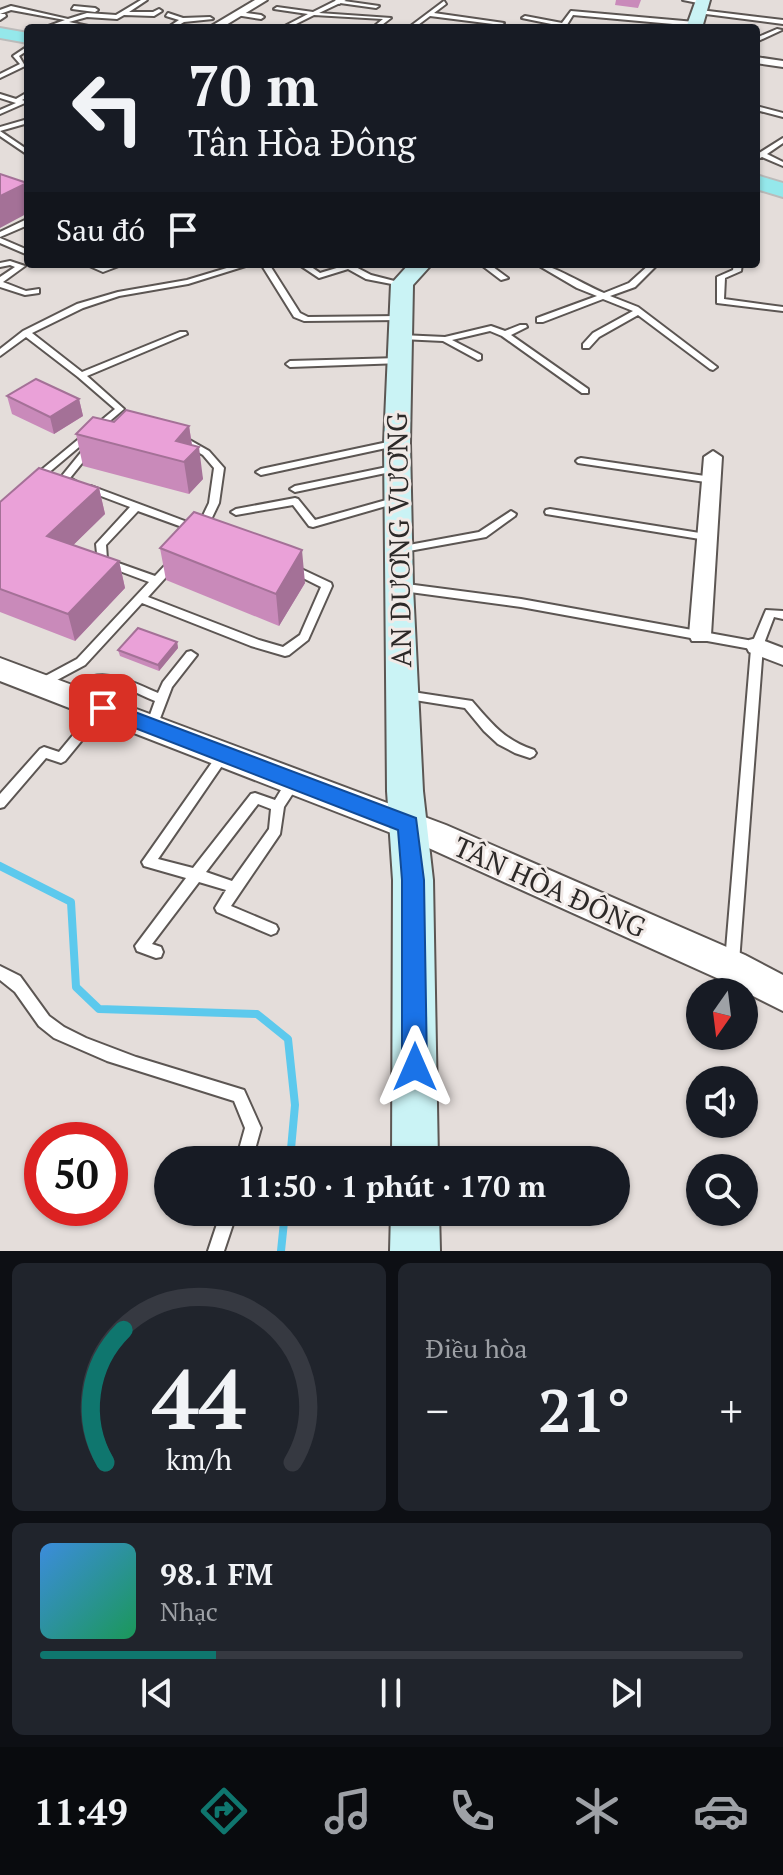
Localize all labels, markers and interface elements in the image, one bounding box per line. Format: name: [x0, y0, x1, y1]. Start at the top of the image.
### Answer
text: 70 m: [188, 48, 318, 122]
icon: left: [56, 56, 160, 160]
text: Tân Hòa Đông: [188, 119, 416, 166]
icon: arrive: [161, 208, 205, 252]
text: Sau đó: [56, 210, 145, 250]
street label: AN DƯƠNG VƯƠNG: [378, 412, 419, 668]
pin: [69, 674, 137, 742]
icon: arrive: [81, 686, 125, 730]
street label: TÂN HÒA ĐÔNG: [448, 828, 652, 946]
north arrow: [686, 978, 758, 1050]
map controls: [686, 978, 758, 1226]
position arrow: [373, 1025, 457, 1109]
button: sound: [686, 1066, 758, 1138]
speed limit sign: 50: [24, 1122, 128, 1226]
button: search: [686, 1154, 758, 1226]
text: 11:50 · 1 phút · 170 m: [238, 1166, 546, 1206]
text: Điều hòa: [426, 1331, 527, 1365]
text: 44: [152, 1343, 246, 1453]
text: 21°: [538, 1370, 631, 1449]
text: −: [426, 1381, 449, 1440]
text: +: [720, 1381, 743, 1440]
text: km/h: [166, 1440, 232, 1478]
text: 98.1 FM: [160, 1554, 273, 1594]
text: Nhạc: [160, 1594, 218, 1628]
icon: previous: [135, 1671, 179, 1715]
icon: pause: [369, 1671, 413, 1715]
icon: next: [604, 1671, 648, 1715]
icon: directions: [196, 1783, 252, 1839]
icon: music: [320, 1783, 376, 1839]
icon: phone: [444, 1783, 500, 1839]
icon: climate: [569, 1783, 625, 1839]
icon: car: [693, 1783, 749, 1839]
text: 11:49: [34, 1788, 128, 1835]

